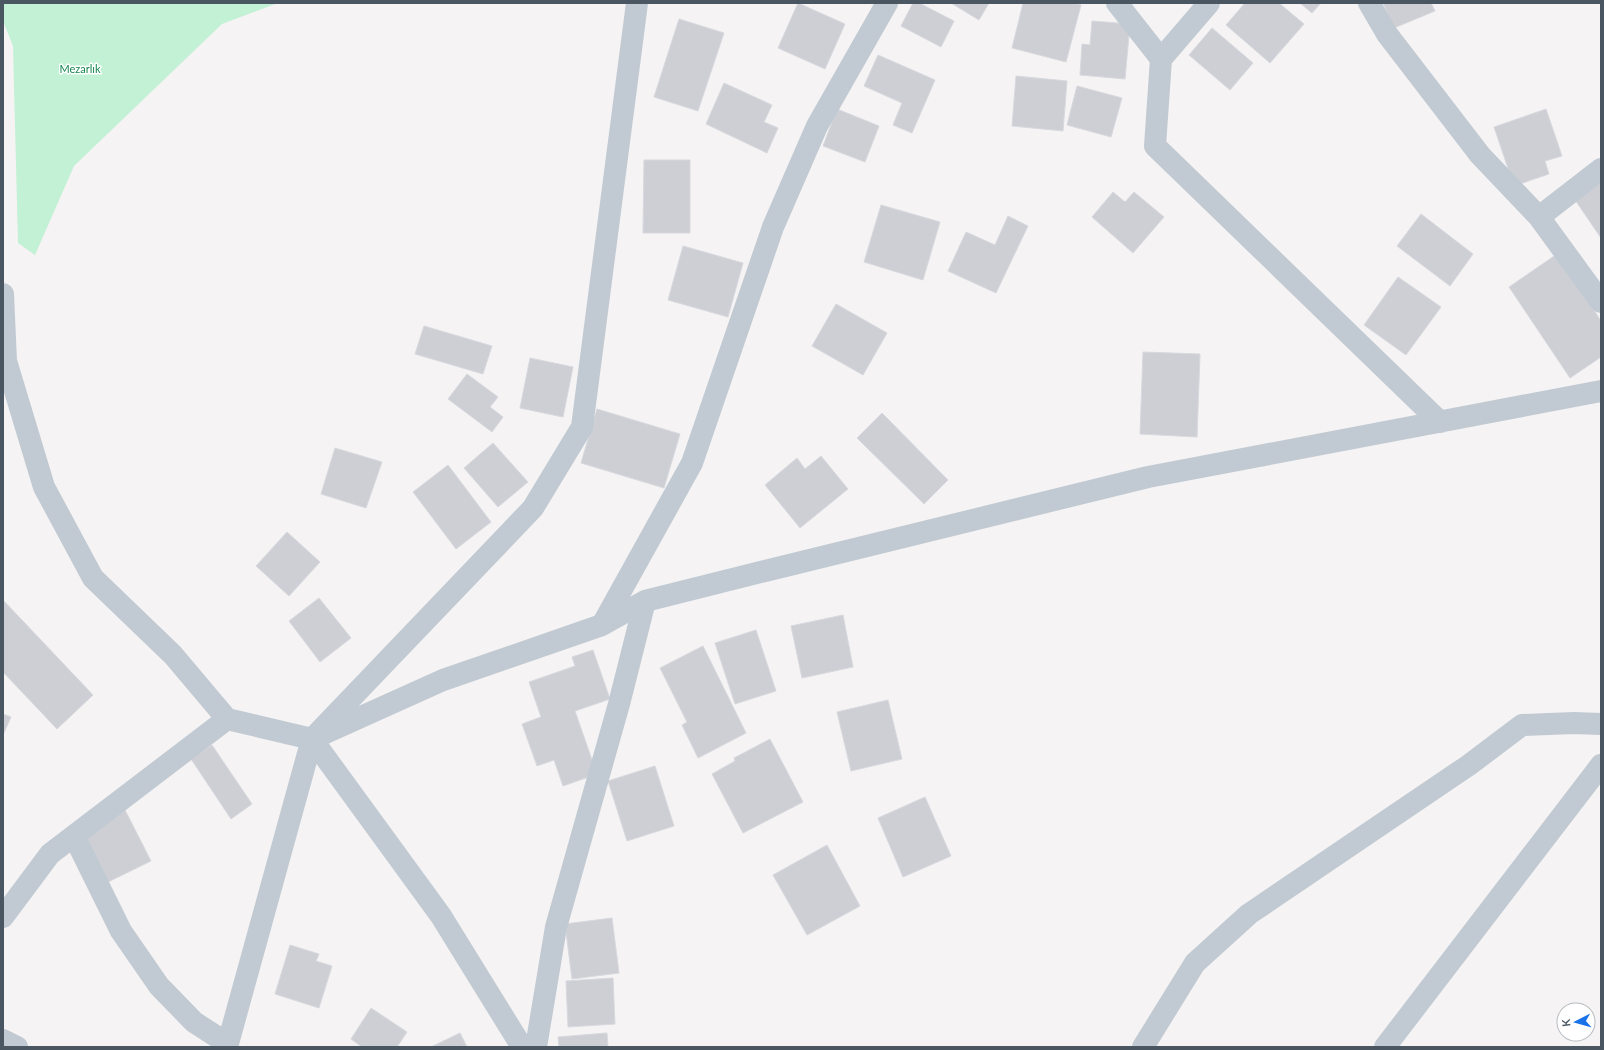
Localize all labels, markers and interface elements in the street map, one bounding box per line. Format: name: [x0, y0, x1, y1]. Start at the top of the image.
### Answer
park label: Mezarlık: [59, 62, 101, 75]
north arrow: [1556, 1002, 1596, 1042]
text: K: [1559, 1018, 1572, 1028]

